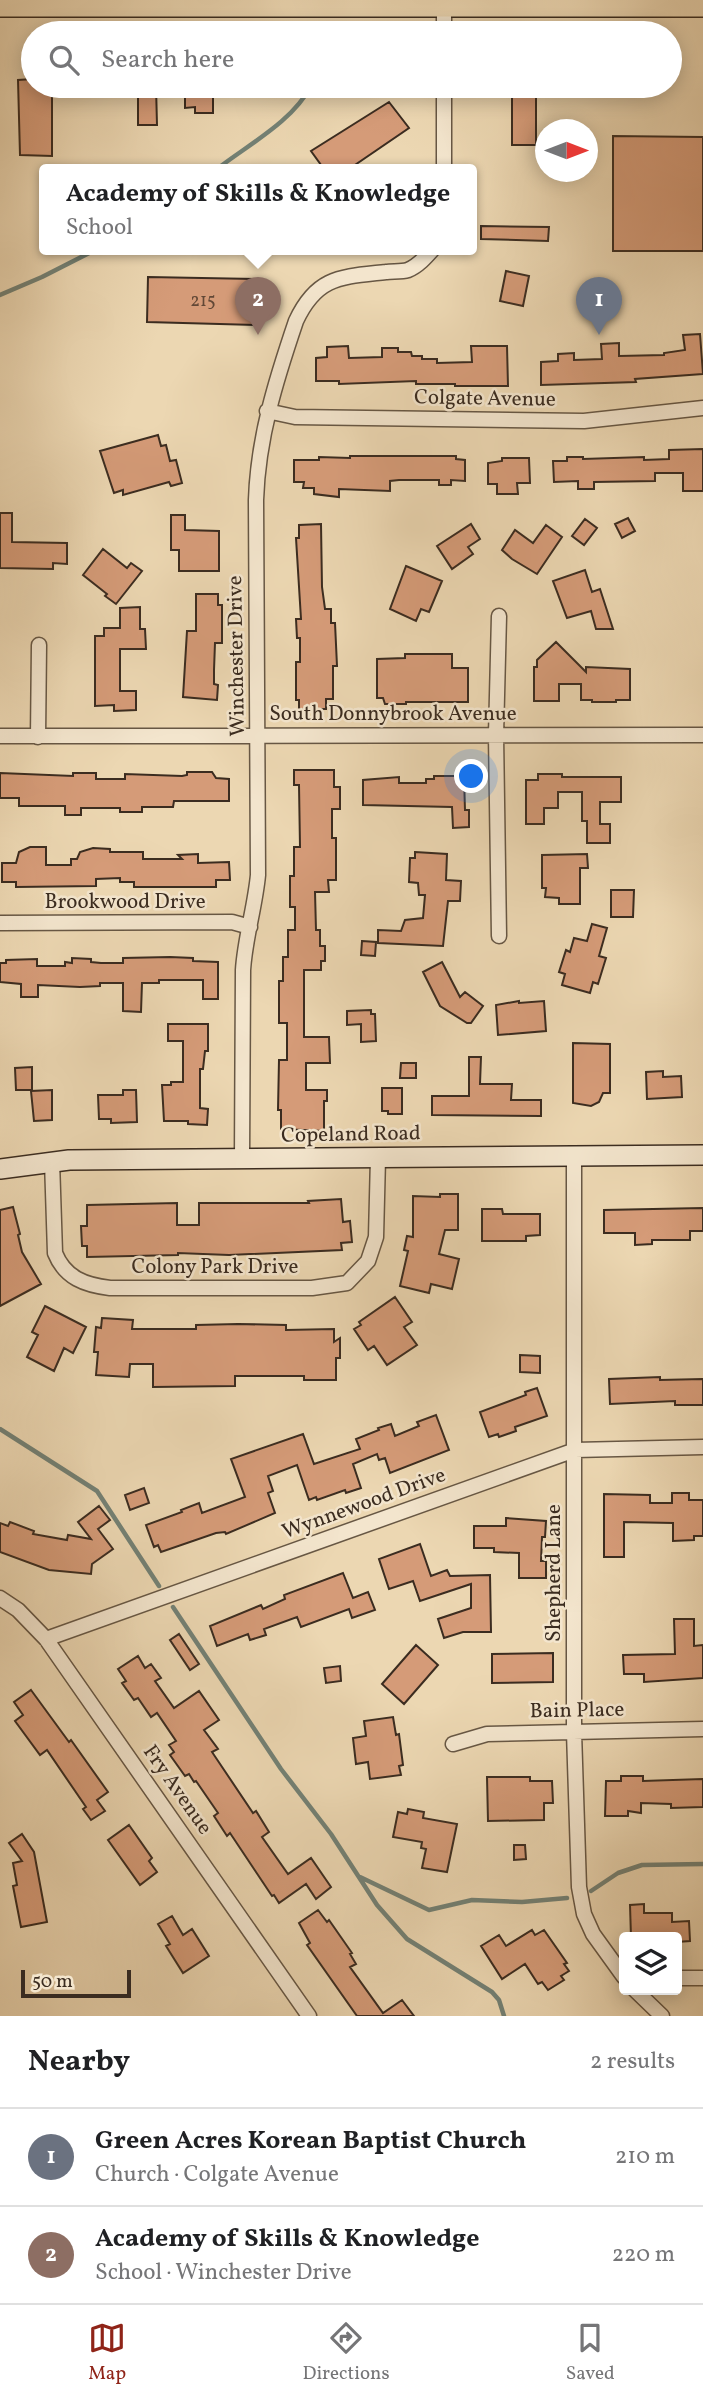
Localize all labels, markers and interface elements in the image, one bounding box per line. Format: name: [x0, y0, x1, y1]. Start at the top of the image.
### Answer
search box: [21, 21, 682, 98]
icon: search: [45, 41, 83, 79]
text: Search here: [101, 42, 234, 78]
north arrow: [535, 119, 598, 182]
popup: [39, 164, 477, 255]
text: Academy of Skills & Knowledge: [66, 176, 450, 212]
text: School: [66, 212, 133, 244]
pin: 2: [235, 277, 281, 335]
pin: 1: [576, 277, 622, 335]
house number: 215: [190, 289, 216, 314]
street label: Colgate Avenue: [414, 383, 556, 415]
street label: Winchester Drive: [221, 575, 253, 737]
street label: South Donnybrook Avenue: [269, 700, 517, 729]
your location: [454, 759, 488, 793]
street label: Brookwood Drive: [44, 888, 206, 917]
street label: Copeland Road: [281, 1119, 421, 1151]
street label: Colony Park Drive: [131, 1253, 299, 1282]
street label: Wynnewood Drive: [278, 1461, 450, 1547]
street label: Shepherd Lane: [540, 1504, 569, 1642]
street label: Bain Place: [529, 1696, 625, 1726]
street label: Fry Avenue: [135, 1739, 219, 1841]
map controls: [619, 1932, 682, 1995]
button: layers: [619, 1932, 682, 1995]
scale bar: [21, 1967, 131, 1999]
text: 50 m: [32, 1969, 73, 1995]
text: Nearby: [28, 2041, 130, 2083]
text: 2 results: [590, 2046, 675, 2078]
text: Green Acres Korean Baptist Church: [95, 2123, 526, 2159]
text: 1: [46, 2141, 56, 2173]
text: 210 m: [615, 2141, 675, 2173]
text: Church · Colgate Avenue: [95, 2159, 339, 2191]
text: Academy of Skills & Knowledge: [95, 2221, 480, 2257]
text: 2: [45, 2239, 57, 2271]
text: 220 m: [612, 2239, 675, 2271]
text: School · Winchester Drive: [95, 2257, 352, 2289]
tab: Map: [88, 2319, 126, 2387]
tab: Directions: [303, 2319, 390, 2387]
tab: Saved: [566, 2319, 615, 2387]

